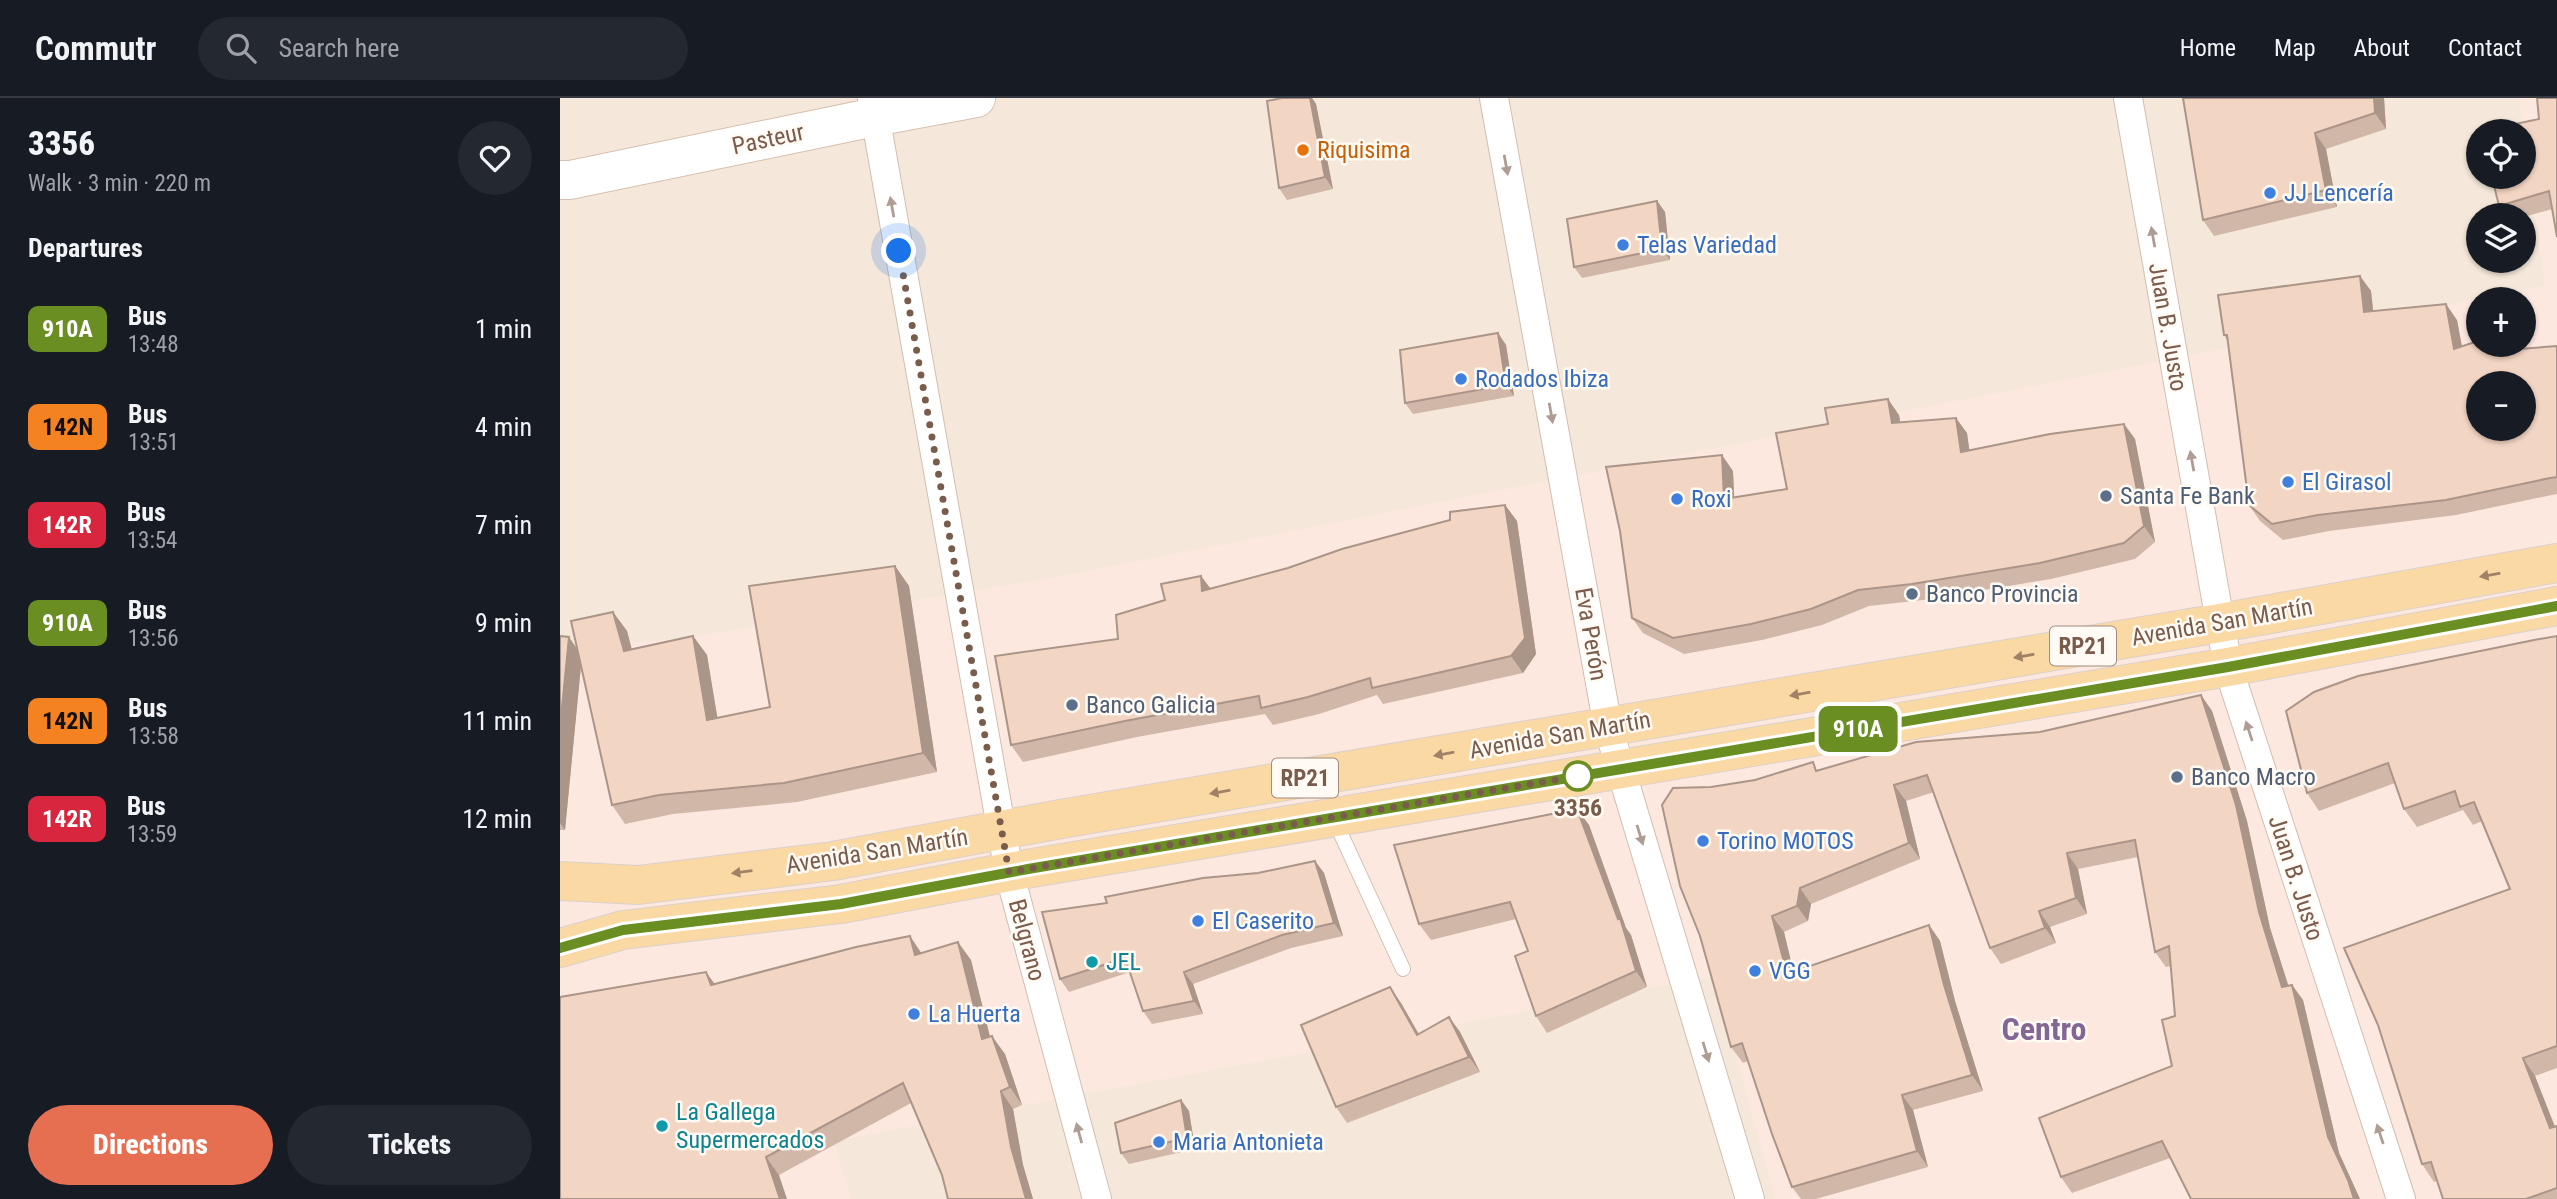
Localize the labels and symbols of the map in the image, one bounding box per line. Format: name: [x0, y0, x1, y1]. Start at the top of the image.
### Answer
street label: Pasteur: [729, 118, 807, 160]
place label: Riquisima: [1317, 136, 1410, 164]
marker: Riquisima: [1295, 142, 1311, 158]
one-way arrow: [1501, 154, 1512, 176]
place label: JJ Lencería: [2284, 179, 2394, 207]
marker: JJ Lencería: [2262, 185, 2278, 201]
one-way arrow: [886, 196, 897, 218]
one-way arrow: [2147, 226, 2158, 248]
place label: Telas Variedad: [1637, 231, 1777, 259]
your location: [881, 233, 916, 268]
marker: Telas Variedad: [1615, 237, 1631, 253]
street label: Juan B. Justo: [2143, 261, 2193, 393]
place label: Rodados Ibiza: [1475, 365, 1609, 393]
marker: Rodados Ibiza: [1453, 371, 1469, 387]
one-way arrow: [1546, 402, 1557, 424]
one-way arrow: [2186, 450, 2197, 472]
place label: El Girasol: [2302, 468, 2391, 496]
marker: El Girasol: [2280, 474, 2296, 490]
place label: Santa Fe Bank: [2120, 482, 2255, 510]
place label: Roxi: [1691, 485, 1732, 513]
marker: Santa Fe Bank: [2098, 488, 2114, 504]
marker: Roxi: [1669, 491, 1685, 507]
one-way arrow: [2479, 570, 2501, 581]
place label: Banco Provincia: [1926, 580, 2079, 608]
street label: Eva Perón: [1569, 585, 1613, 683]
marker: Banco Provincia: [1904, 586, 1920, 602]
street label: Avenida San Martín: [2129, 592, 2315, 652]
road number: RP21: [2050, 626, 2116, 666]
one-way arrow: [2013, 651, 2035, 662]
one-way arrow: [1789, 689, 1811, 700]
place label: Banco Galicia: [1086, 691, 1216, 719]
marker: Banco Galicia: [1064, 697, 1080, 713]
street label: Avenida San Martín: [1467, 705, 1653, 765]
line badge: 910A: [1809, 706, 1907, 752]
one-way arrow: [2243, 721, 2254, 742]
one-way arrow: [1433, 749, 1455, 760]
road number: RP21: [1272, 758, 1338, 798]
marker: 3356: [1563, 761, 1593, 791]
place label: Banco Macro: [2191, 763, 2316, 791]
marker: Banco Macro: [2169, 769, 2185, 785]
one-way arrow: [1209, 787, 1231, 798]
place label: 3356: [1554, 794, 1602, 822]
street label: Juan B. Justo: [2263, 812, 2329, 944]
street label: Avenida San Martín: [784, 823, 970, 879]
one-way arrow: [1636, 824, 1646, 845]
place label: Torino MOTOS: [1717, 827, 1854, 855]
marker: Torino MOTOS: [1695, 833, 1711, 849]
one-way arrow: [731, 866, 753, 877]
street label: Belgrano: [1003, 896, 1051, 984]
place label: El Caserito: [1212, 907, 1314, 935]
marker: El Caserito: [1190, 913, 1206, 929]
place label: JEL: [1106, 948, 1141, 976]
marker: JEL: [1084, 954, 1100, 970]
place label: VGG: [1769, 957, 1811, 985]
marker: VGG: [1747, 963, 1763, 979]
place label: La Huerta: [928, 1000, 1021, 1028]
marker: La Huerta: [906, 1006, 922, 1022]
district label: Centro: [2001, 1010, 2087, 1048]
one-way arrow: [1701, 1042, 1711, 1063]
place label: La Gallega Supermercados: [676, 1098, 824, 1154]
marker: La Gallega Supermercados: [654, 1118, 670, 1134]
one-way arrow: [1073, 1122, 1084, 1144]
one-way arrow: [2374, 1123, 2384, 1144]
place label: Maria Antonieta: [1173, 1128, 1324, 1156]
marker: Maria Antonieta: [1151, 1134, 1167, 1150]

